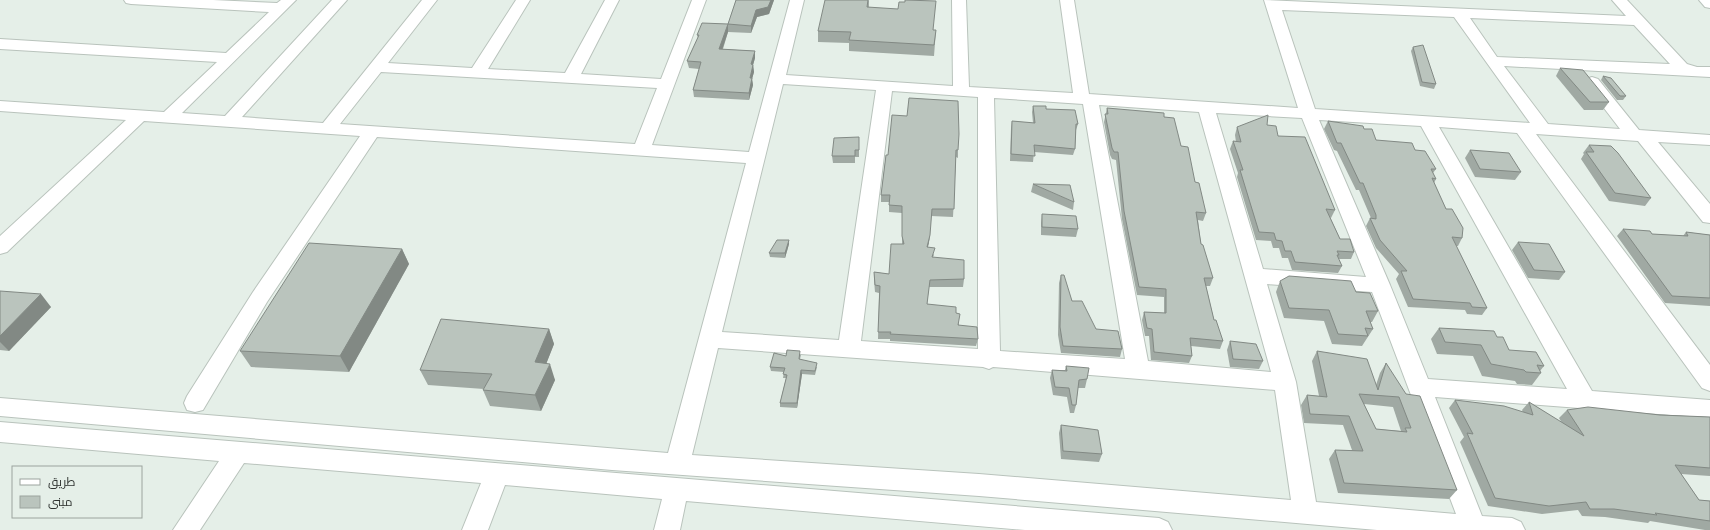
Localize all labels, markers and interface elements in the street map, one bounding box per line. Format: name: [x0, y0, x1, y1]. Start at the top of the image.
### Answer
legend: [12, 466, 142, 518]
text: طريق: [48, 474, 76, 489]
text: مبنى: [48, 494, 73, 509]

